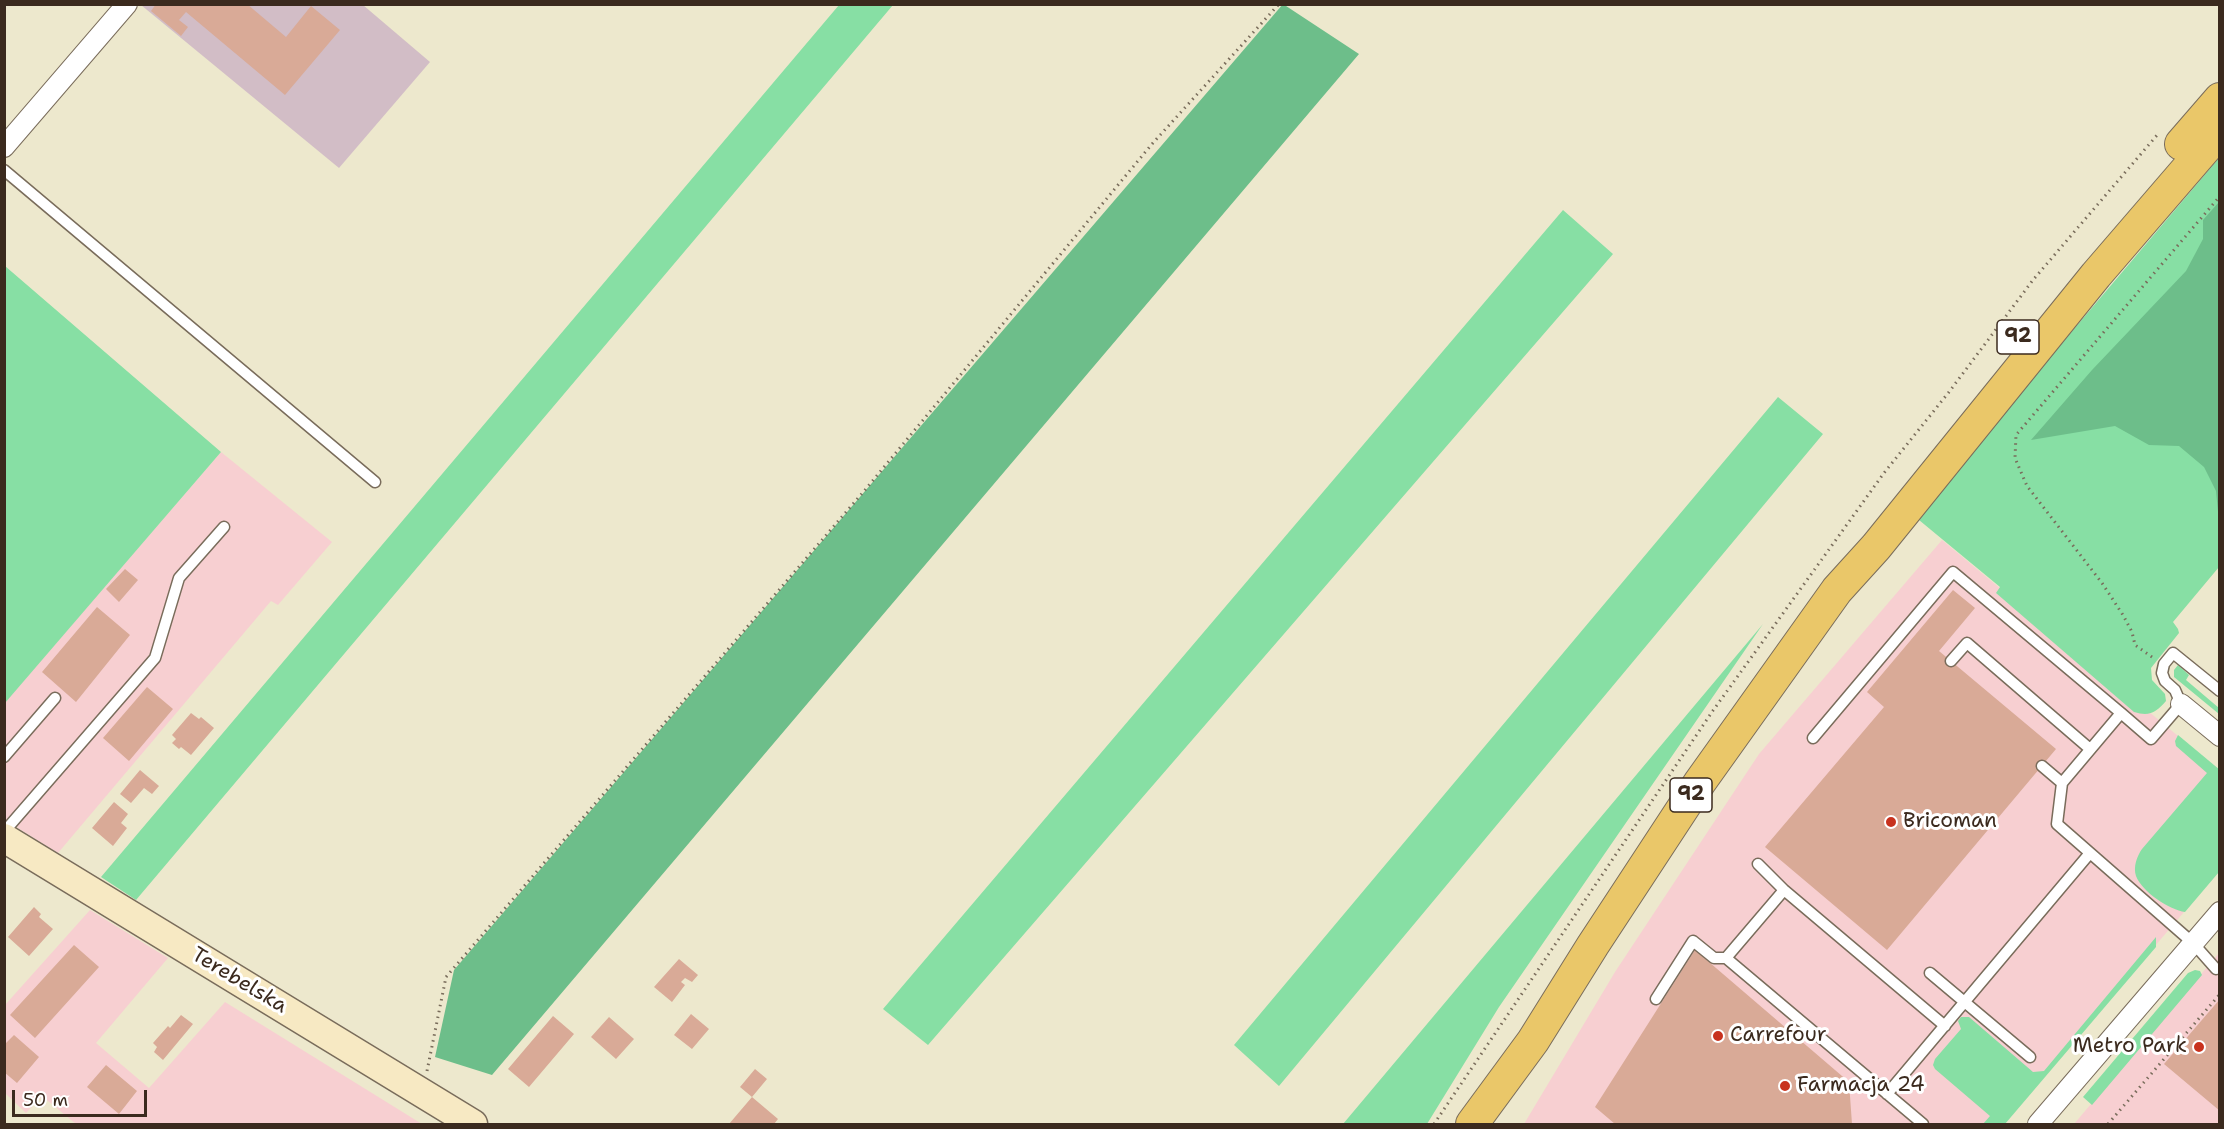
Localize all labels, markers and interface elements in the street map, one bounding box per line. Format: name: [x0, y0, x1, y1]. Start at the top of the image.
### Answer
road number: 92: [1997, 320, 2039, 354]
road number: 92: [1670, 778, 1712, 812]
place label: Bricoman: [1903, 809, 1997, 835]
marker: Bricoman: [1884, 815, 1898, 829]
street label: Terebelska: [187, 943, 291, 1019]
place label: Carrefour: [1730, 1023, 1827, 1049]
marker: Carrefour: [1711, 1029, 1725, 1043]
place label: Metro Park: [2073, 1034, 2187, 1060]
marker: Metro Park: [2192, 1040, 2206, 1054]
place label: Farmacja 24: [1797, 1073, 1925, 1099]
scale bar: [15, 1078, 150, 1116]
marker: Farmacja 24: [1778, 1079, 1792, 1093]
text: 50 m: [23, 1088, 68, 1112]

